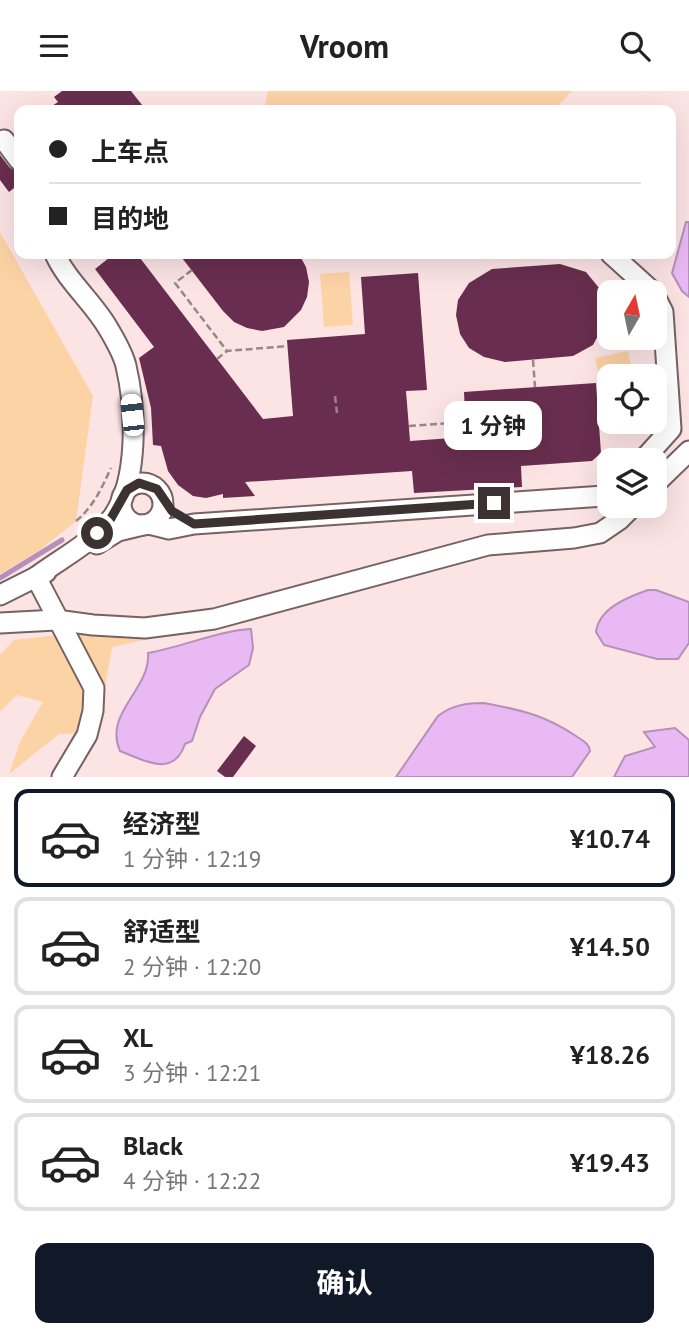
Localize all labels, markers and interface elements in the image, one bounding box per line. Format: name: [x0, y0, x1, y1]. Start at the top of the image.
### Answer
text: Vroom: [300, 25, 389, 67]
icon: menu: [35, 27, 73, 65]
icon: search: [616, 27, 654, 65]
text: 上车点: [91, 135, 169, 168]
text: 目的地: [91, 202, 169, 235]
north arrow: [597, 280, 667, 350]
map controls: [597, 280, 667, 518]
button: locate: [597, 364, 667, 434]
car: [120, 393, 145, 437]
callout: 1 分钟: [445, 401, 543, 451]
text: 1 分钟: [461, 411, 525, 440]
button: layers: [597, 448, 667, 518]
route end: [478, 487, 510, 519]
route start: [81, 517, 113, 549]
icon: car: [39, 807, 102, 870]
text: 经济型: [123, 807, 201, 840]
text: ¥10.74: [570, 822, 650, 855]
text: 1 分钟 · 12:19: [123, 844, 261, 873]
icon: car: [39, 915, 102, 978]
text: 舒适型: [123, 915, 201, 948]
text: ¥14.50: [570, 930, 650, 963]
text: 2 分钟 · 12:20: [123, 952, 261, 981]
text: XL: [123, 1021, 153, 1054]
icon: car: [39, 1023, 102, 1086]
text: ¥18.26: [570, 1038, 650, 1071]
text: 3 分钟 · 12:21: [123, 1058, 261, 1087]
text: Black: [123, 1129, 183, 1162]
icon: car: [39, 1131, 102, 1194]
text: ¥19.43: [570, 1146, 650, 1179]
text: 4 分钟 · 12:22: [123, 1166, 261, 1195]
button: 确认: [35, 1243, 654, 1323]

